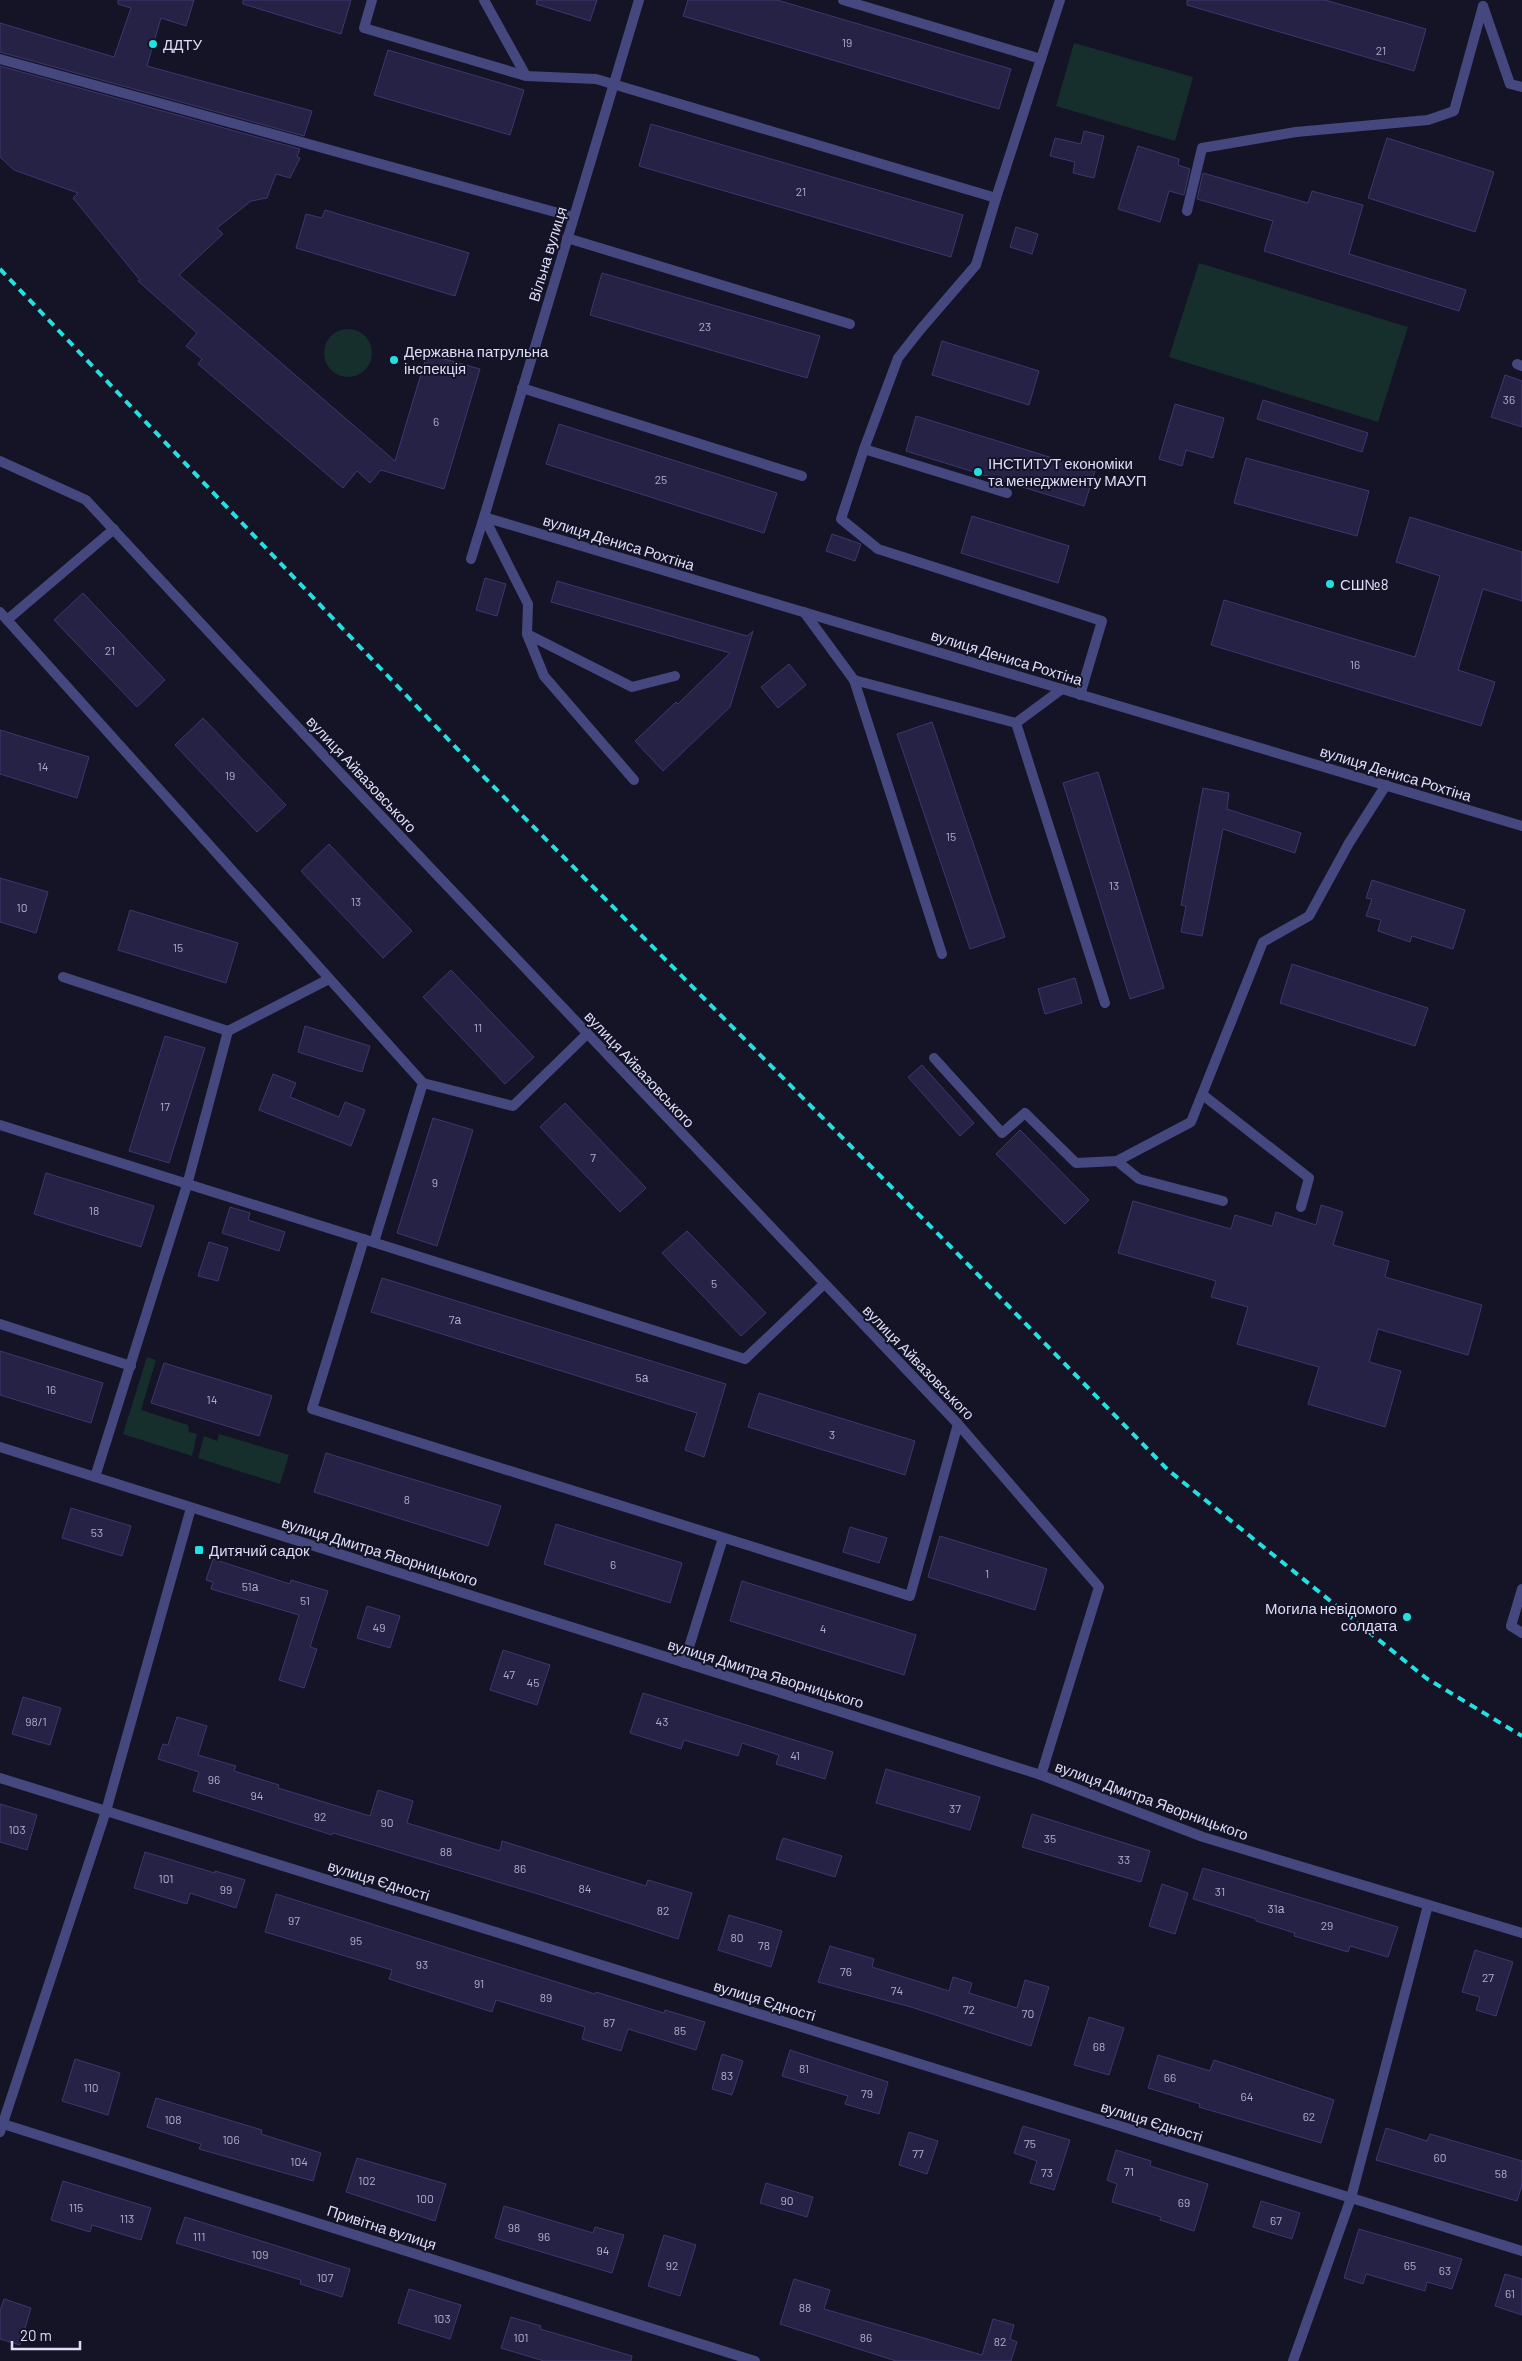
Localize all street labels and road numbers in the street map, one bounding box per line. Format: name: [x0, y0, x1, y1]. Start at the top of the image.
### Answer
street label: Вільна вулиця: [524, 204, 570, 304]
street label: вулиця Дениса Рохтіна: [541, 510, 697, 574]
street label: вулиця Дениса Рохтіна: [929, 625, 1085, 689]
street label: вулиця Айвазовського: [303, 712, 421, 836]
street label: вулиця Дениса Рохтіна: [1318, 741, 1474, 805]
street label: вулиця Айвазовського: [581, 1007, 699, 1131]
street label: вулиця Айвазовського: [859, 1301, 979, 1423]
street label: вулиця Дмитра Яворницького: [280, 1513, 480, 1589]
street label: вулиця Дмитра Яворницького: [666, 1635, 866, 1711]
street label: вулиця Дмитра Яворницького: [1053, 1757, 1251, 1843]
street label: вулиця Єдності: [326, 1856, 432, 1904]
street label: вулиця Єдності: [712, 1976, 818, 2024]
street label: вулиця Єдності: [1099, 2097, 1205, 2145]
street label: Привітна вулиця: [325, 2201, 439, 2253]

